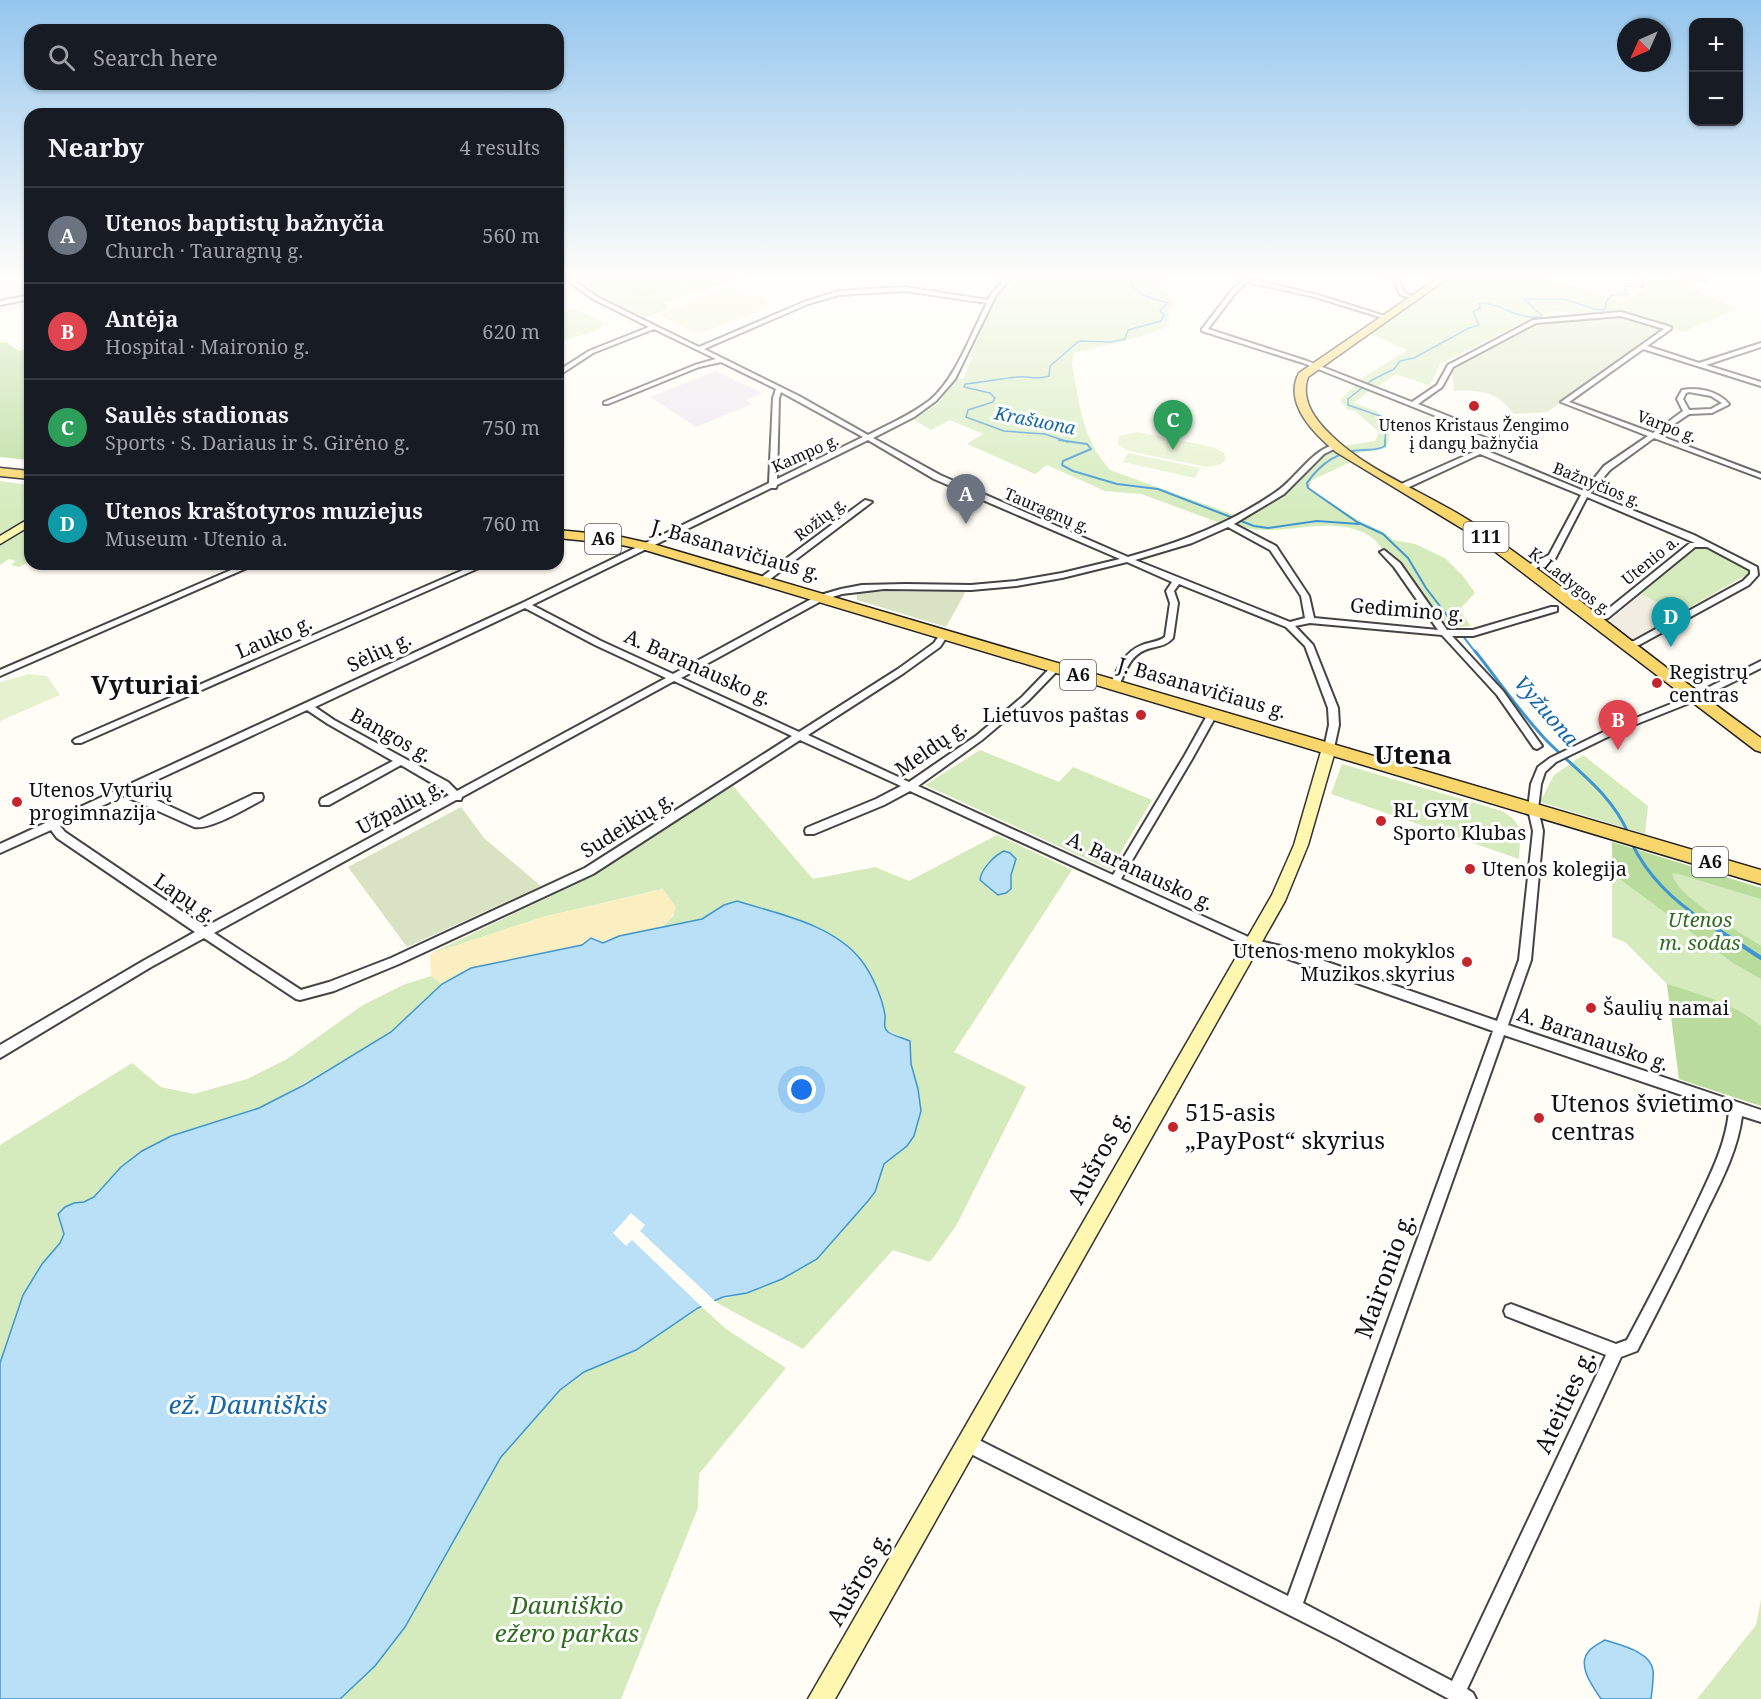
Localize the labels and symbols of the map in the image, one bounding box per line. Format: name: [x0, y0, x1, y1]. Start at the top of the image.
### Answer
north arrow: [1617, 18, 1671, 72]
marker: Utenos Kristaus Žengimo į dangų bažnyčia: [1467, 399, 1481, 413]
water label: Krašuona: [992, 400, 1078, 440]
pin: C: [1154, 400, 1192, 450]
street label: Varpo g.: [1634, 405, 1700, 447]
place label: Utenos Kristaus Žengimo į dangų bažnyčia: [1379, 414, 1569, 454]
street label: Kampo g.: [768, 428, 842, 478]
street label: Bažnyčios g.: [1550, 456, 1644, 512]
pin: A: [946, 474, 986, 524]
street label: Tauragnų g.: [1001, 482, 1093, 538]
street label: Rožių g.: [789, 492, 851, 546]
street label: J. Basanavičiaus g.: [648, 512, 824, 587]
road number: 111: [1464, 522, 1508, 552]
road number: A6: [585, 524, 621, 554]
street label: Utenio a.: [1617, 530, 1683, 590]
street label: K. Ladygos g.: [1524, 542, 1616, 620]
street label: Gedimino g.: [1349, 591, 1465, 628]
pin: D: [1652, 598, 1690, 647]
street label: Lauko g.: [232, 608, 316, 665]
street label: A. Baranausko g.: [620, 622, 776, 711]
street label: Sėlių g.: [342, 625, 415, 678]
street label: J. Basanavičiaus g.: [1114, 650, 1290, 725]
place label: Registrų centras: [1669, 658, 1748, 708]
road number: A6: [1060, 660, 1096, 690]
district label: Vyturiai: [91, 666, 199, 702]
water label: Vyžuona: [1508, 669, 1586, 752]
marker: Registrų centras: [1650, 676, 1664, 690]
pin: B: [1598, 700, 1638, 750]
street label: Bangos g.: [346, 701, 437, 768]
place label: Lietuvos paštas: [982, 701, 1129, 728]
marker: Lietuvos paštas: [1134, 708, 1148, 722]
street label: Meldų g.: [890, 713, 972, 782]
district label: Utena: [1374, 736, 1452, 772]
street label: Užpalių g.: [352, 772, 448, 841]
place label: Utenos Vyturių progimnazija: [29, 776, 173, 826]
street label: Sudeikių g.: [575, 785, 678, 864]
marker: Utenos Vyturių progimnazija: [10, 795, 24, 809]
place label: RL GYM Sporto Klubas: [1393, 796, 1526, 846]
marker: RL GYM Sporto Klubas: [1374, 814, 1388, 828]
street label: A. Baranausko g.: [1063, 825, 1218, 916]
road number: A6: [1692, 847, 1728, 877]
place label: Utenos kolegija: [1482, 855, 1627, 882]
marker: Utenos kolegija: [1463, 862, 1477, 876]
street label: Lapų g.: [149, 867, 222, 928]
park label: Utenos m. sodas: [1659, 906, 1741, 956]
place label: Utenos meno mokyklos Muzikos skyrius: [1233, 937, 1455, 987]
marker: Utenos meno mokyklos Muzikos skyrius: [1460, 955, 1474, 969]
place label: Šaulių namai: [1603, 994, 1730, 1021]
street label: A. Baranausko g.: [1514, 1000, 1673, 1077]
marker: Šaulių namai: [1584, 1001, 1598, 1015]
your location: [787, 1075, 816, 1104]
place label: Utenos švietimo centras: [1551, 1086, 1734, 1147]
place label: 515-asis „PayPost“ skyrius: [1185, 1095, 1385, 1156]
street label: Aušros g.: [1058, 1103, 1137, 1210]
marker: Utenos švietimo centras: [1532, 1111, 1546, 1125]
marker: 515-asis „PayPost“ skyrius: [1166, 1120, 1180, 1134]
street label: Maironio g.: [1346, 1208, 1422, 1343]
street label: Ateities g.: [1525, 1344, 1602, 1459]
water label: ež. Dauniškis: [168, 1386, 328, 1422]
street label: Aušros g.: [818, 1525, 898, 1631]
park label: Dauniškio ežero parkas: [495, 1588, 639, 1649]

